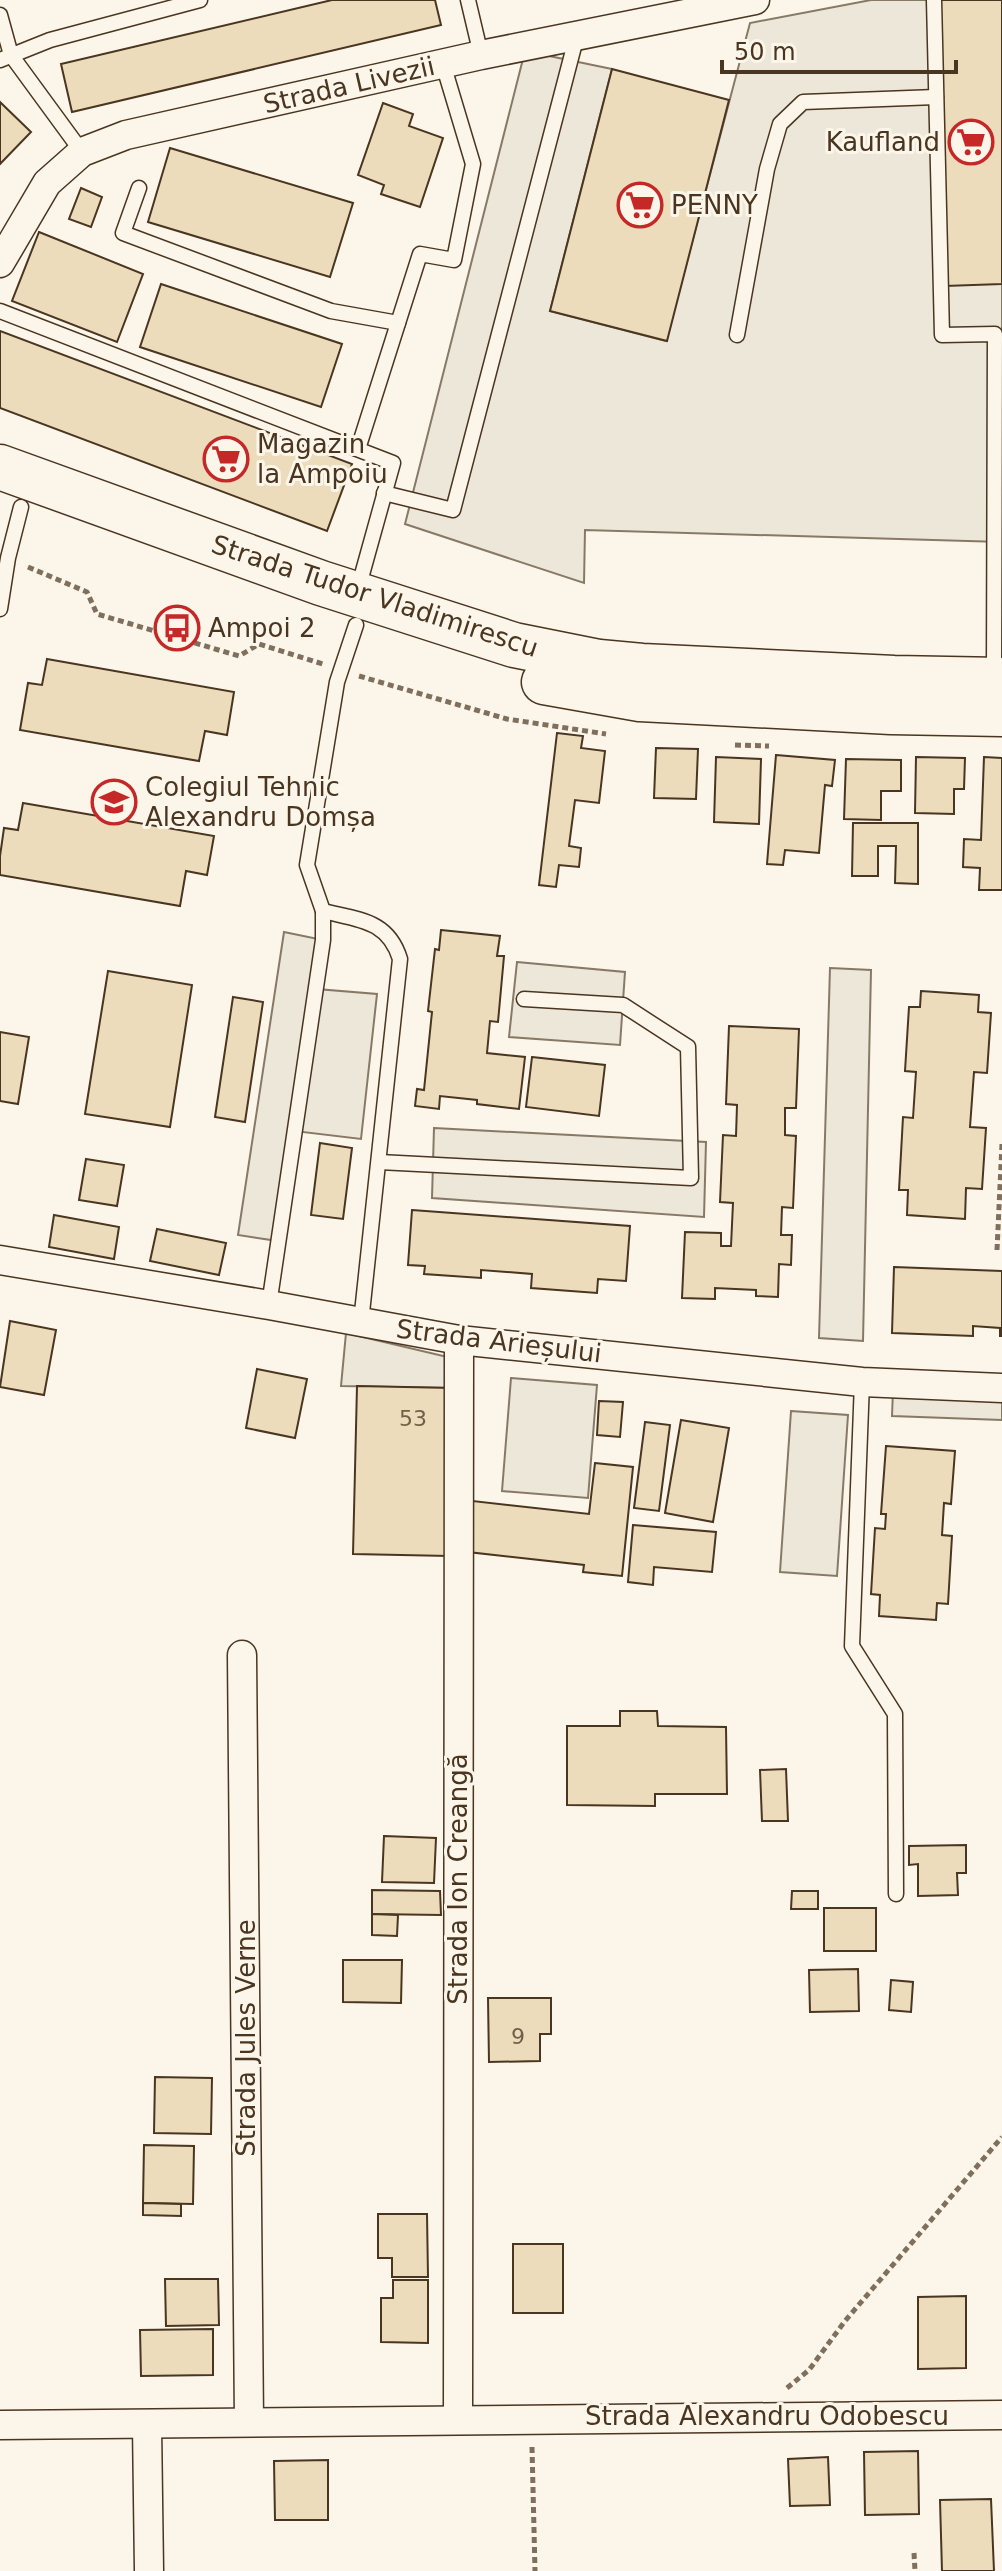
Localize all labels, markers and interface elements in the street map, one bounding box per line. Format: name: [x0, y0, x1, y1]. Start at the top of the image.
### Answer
scale bar: [722, 24, 956, 74]
text: 50 m: [734, 38, 796, 66]
street label: Strada Livezii: [260, 51, 438, 119]
supermarket icon: Kaufland: [947, 118, 995, 166]
place label: Kaufland: [826, 127, 940, 157]
supermarket icon: PENNY: [616, 181, 664, 229]
place label: PENNY: [671, 190, 758, 220]
place label: Magazin la Ampoiu: [257, 429, 388, 489]
supermarket icon: Magazin la Ampoiu: [202, 435, 250, 483]
street label: Strada Tudor Vladimirescu: [208, 529, 542, 663]
bus stop icon: Ampoi 2: [153, 604, 201, 652]
place label: Ampoi 2: [208, 613, 316, 643]
place label: Colegiul Tehnic Alexandru Domșa: [145, 772, 376, 832]
school or university icon: Colegiul Tehnic Alexandru Domșa: [90, 778, 138, 826]
street label: Strada Arieșului: [395, 1314, 603, 1368]
house number: 53: [399, 1406, 427, 1431]
street label: Strada Ion Creangă: [443, 1753, 473, 2005]
street label: Strada Jules Verne: [231, 1919, 261, 2157]
house number: 9: [511, 2024, 525, 2049]
street label: Strada Alexandru Odobescu: [585, 2401, 949, 2431]

